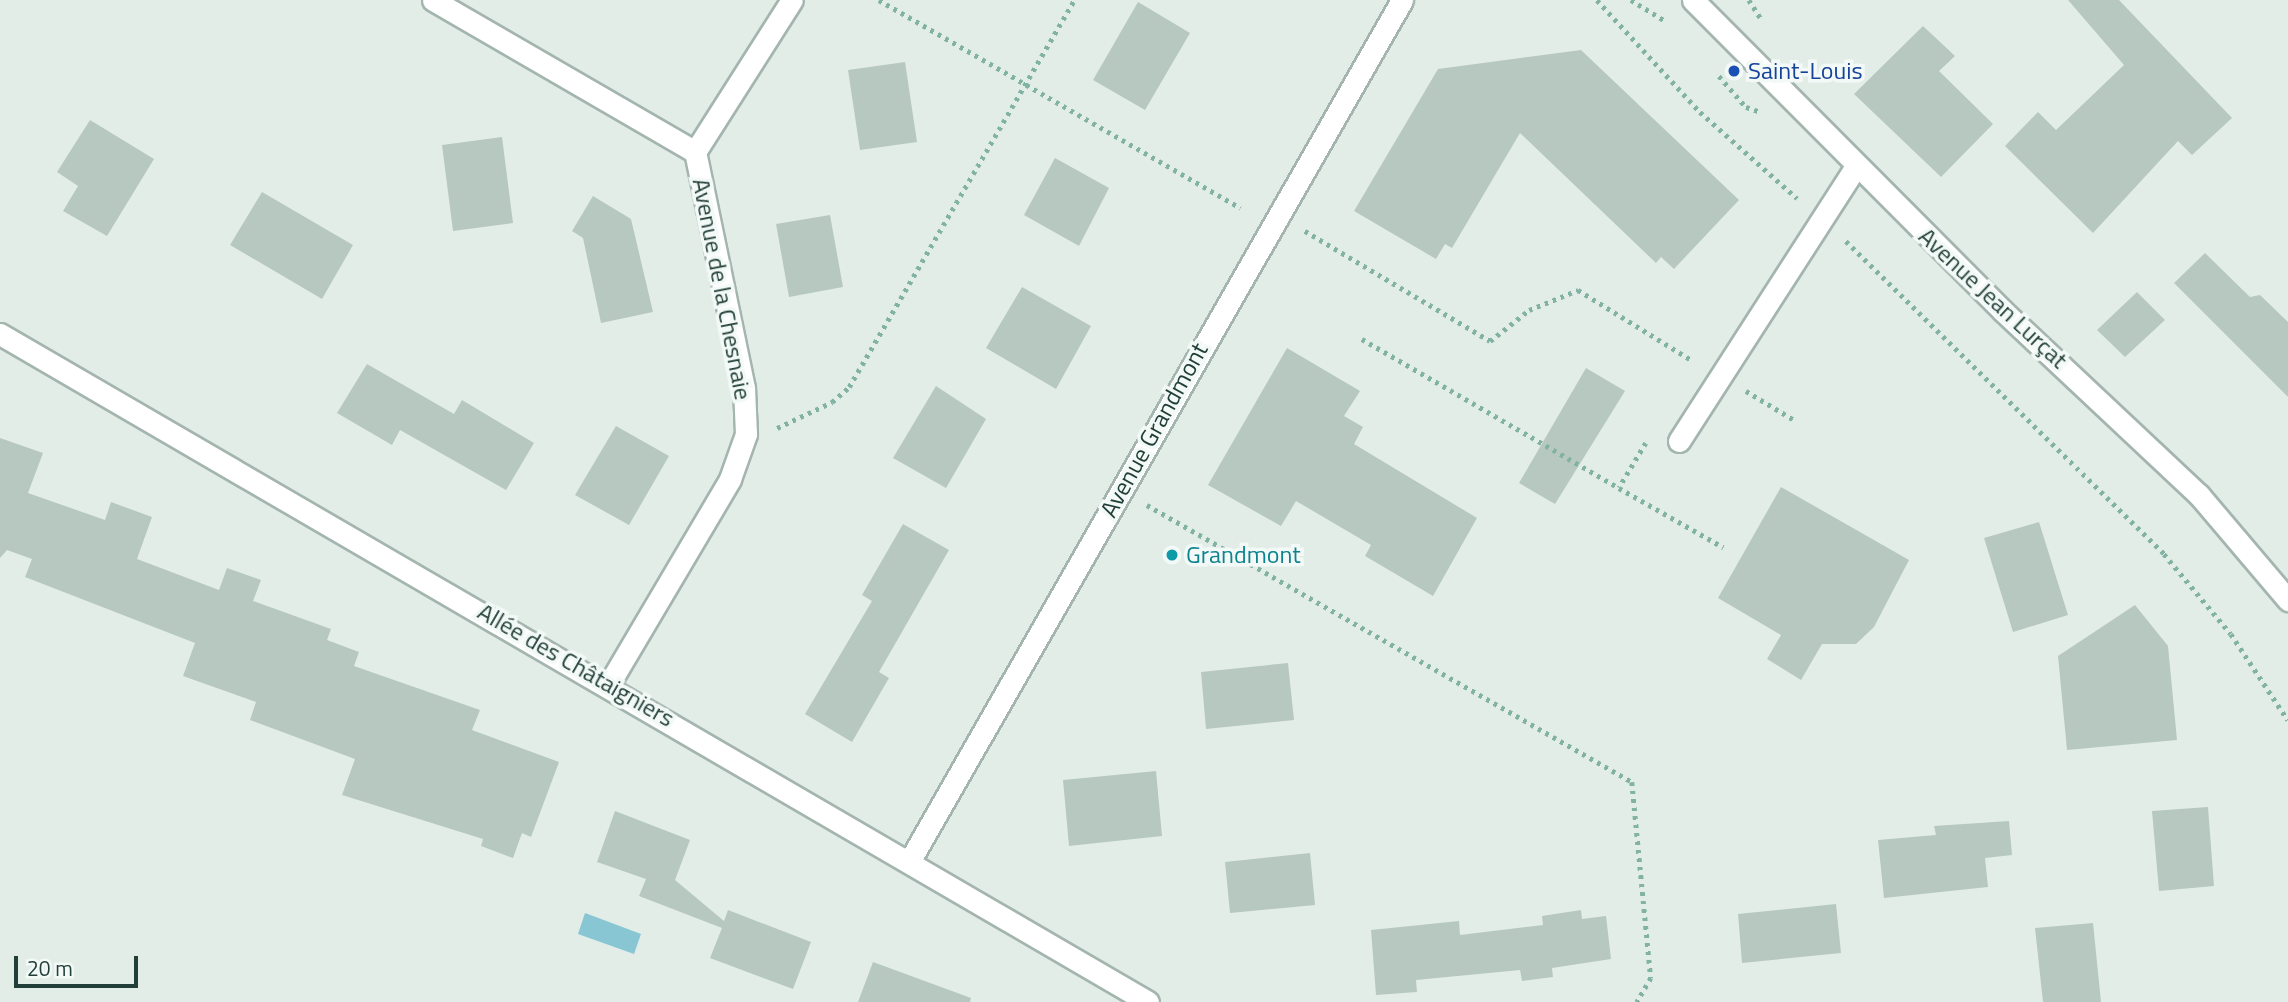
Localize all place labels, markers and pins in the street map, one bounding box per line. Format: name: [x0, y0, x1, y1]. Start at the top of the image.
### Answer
place label: Saint-Louis: [1748, 57, 1863, 85]
marker: Saint-Louis: [1726, 63, 1742, 79]
place label: Grandmont: [1186, 541, 1301, 569]
marker: Grandmont: [1164, 547, 1180, 563]

